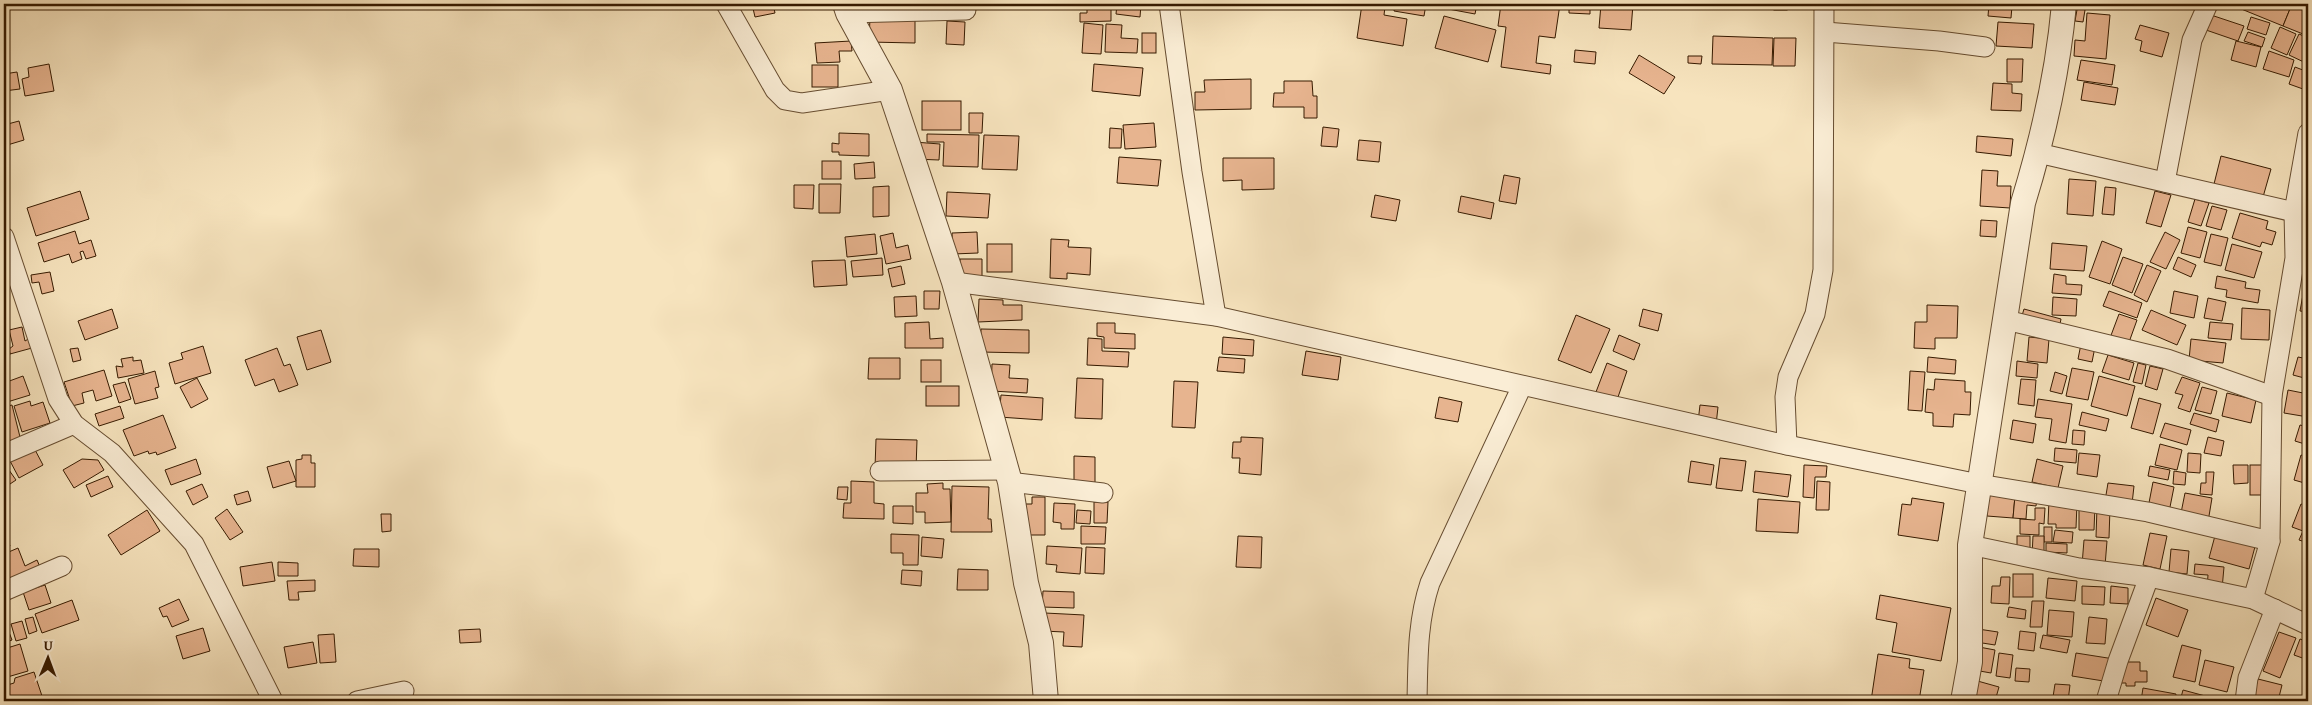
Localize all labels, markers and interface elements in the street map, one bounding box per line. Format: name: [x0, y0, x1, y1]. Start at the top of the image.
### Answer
north arrow: [22, 632, 72, 682]
text: U: [43, 635, 54, 655]

